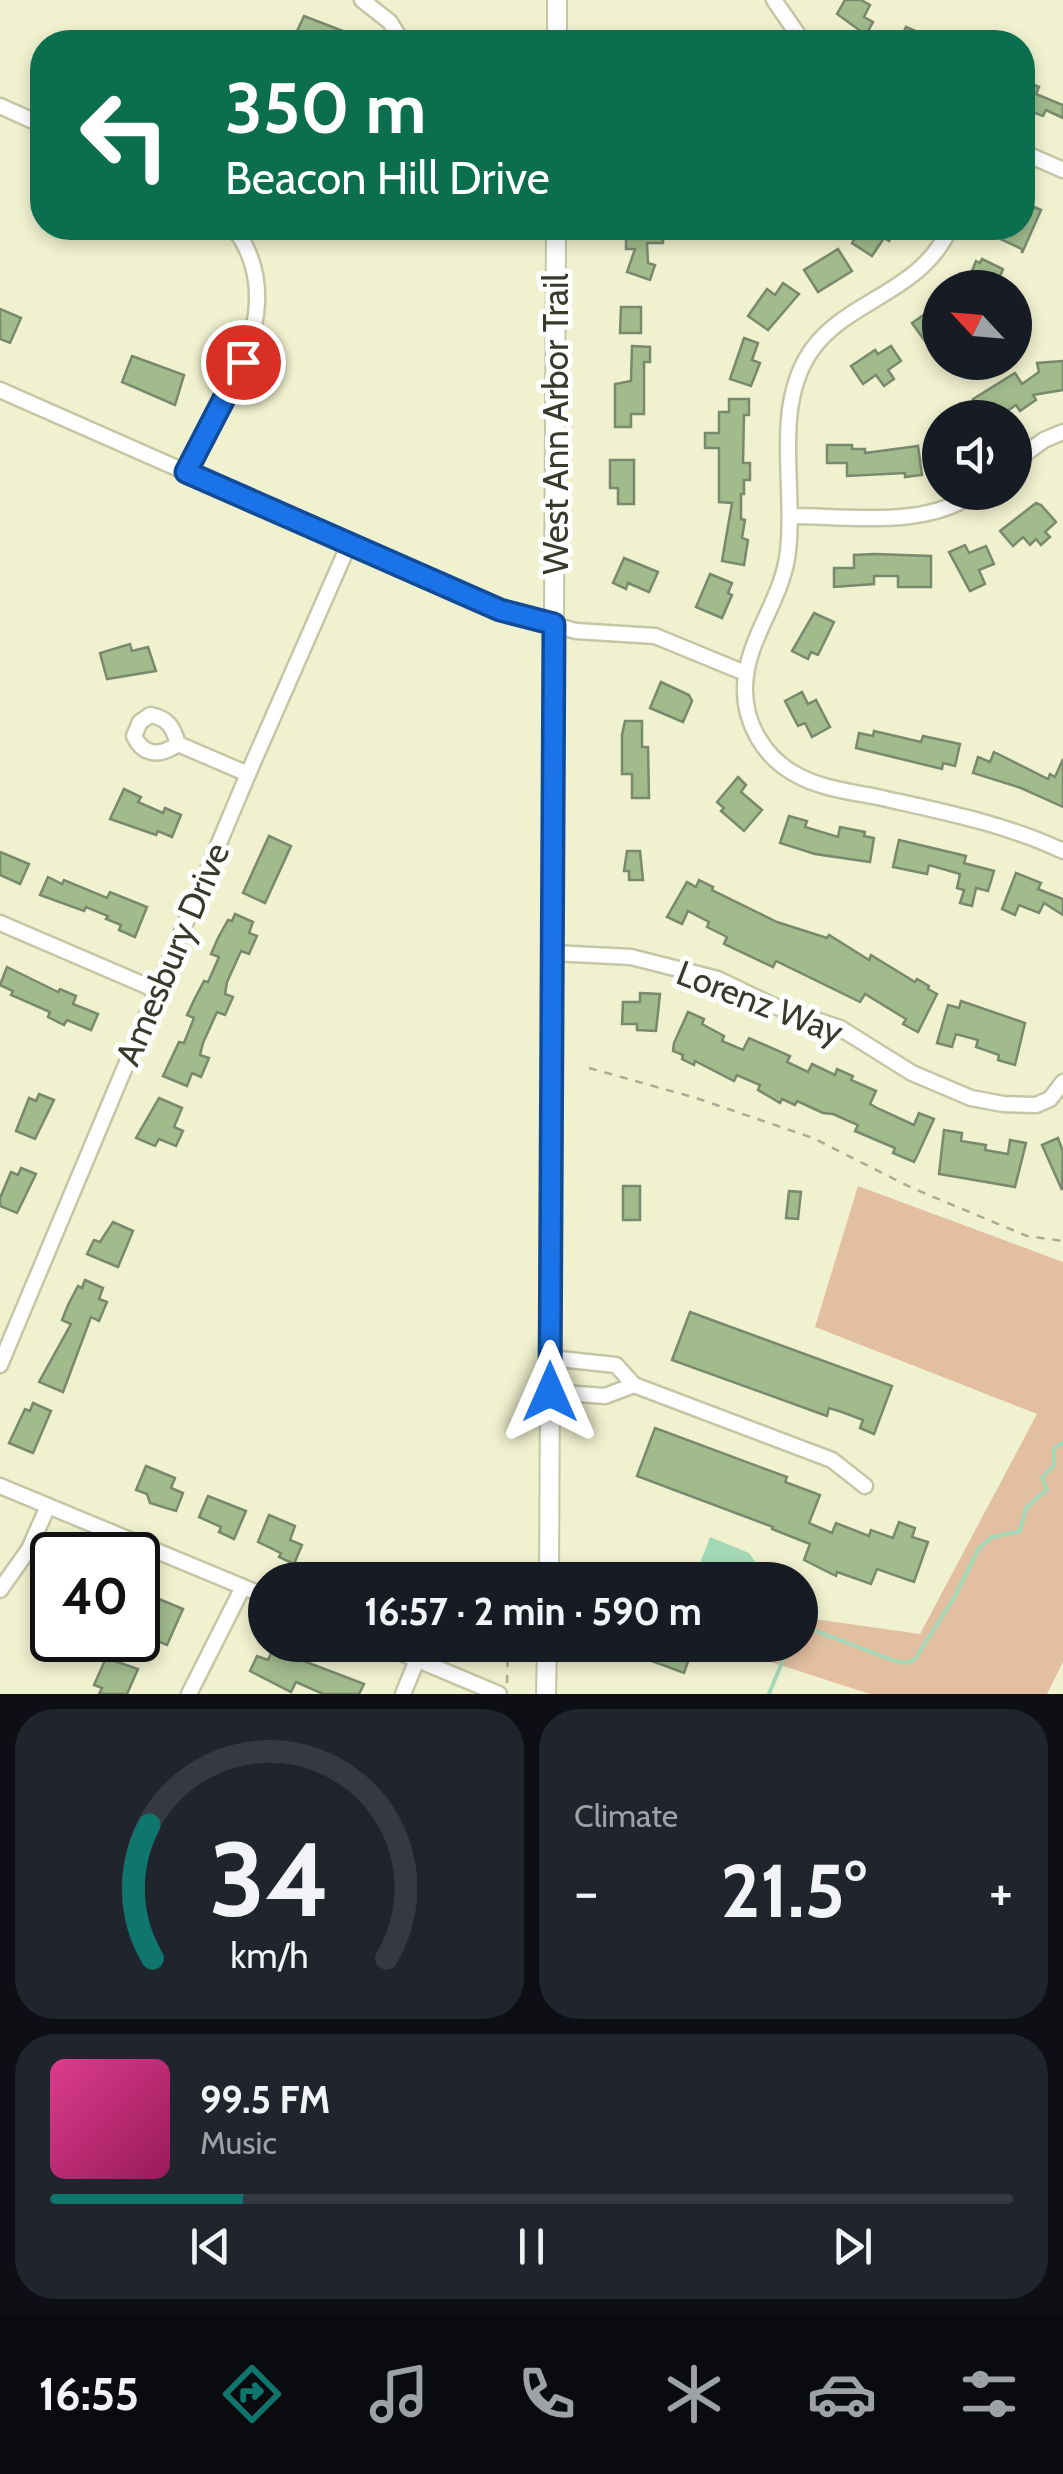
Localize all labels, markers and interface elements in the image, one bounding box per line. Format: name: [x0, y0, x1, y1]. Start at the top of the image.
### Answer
text: 350 m: [225, 65, 426, 151]
icon: left: [60, 70, 190, 200]
text: Beacon Hill Drive: [225, 151, 550, 205]
north arrow: [922, 270, 1032, 380]
map controls: [922, 270, 1032, 510]
street label: West Ann Arbor Trail: [534, 273, 577, 575]
pin: [201, 320, 286, 405]
icon: arrive: [216, 335, 271, 390]
button: sound: [922, 400, 1032, 510]
street label: Amesbury Drive: [106, 836, 238, 1072]
street label: Lorenz Way: [671, 951, 849, 1053]
position arrow: [498, 1340, 602, 1444]
speed limit sign: 40: [30, 1532, 160, 1662]
text: 16:57 · 2 min · 590 m: [364, 1588, 702, 1635]
text: Climate: [574, 1796, 678, 1835]
text: 34: [209, 1816, 330, 1942]
text: 21.5°: [721, 1845, 866, 1936]
text: −: [574, 1858, 598, 1925]
text: +: [989, 1858, 1013, 1925]
text: km/h: [230, 1934, 309, 1977]
text: 99.5 FM: [200, 2076, 330, 2123]
text: Music: [200, 2123, 277, 2162]
icon: previous: [183, 2219, 238, 2274]
icon: pause: [504, 2219, 559, 2274]
icon: next: [825, 2219, 880, 2274]
icon: directions: [217, 2359, 287, 2429]
icon: music: [364, 2359, 434, 2429]
icon: phone: [512, 2359, 582, 2429]
icon: climate: [659, 2359, 729, 2429]
icon: car: [807, 2359, 877, 2429]
icon: filters: [954, 2359, 1024, 2429]
text: 16:55: [39, 2367, 139, 2421]

